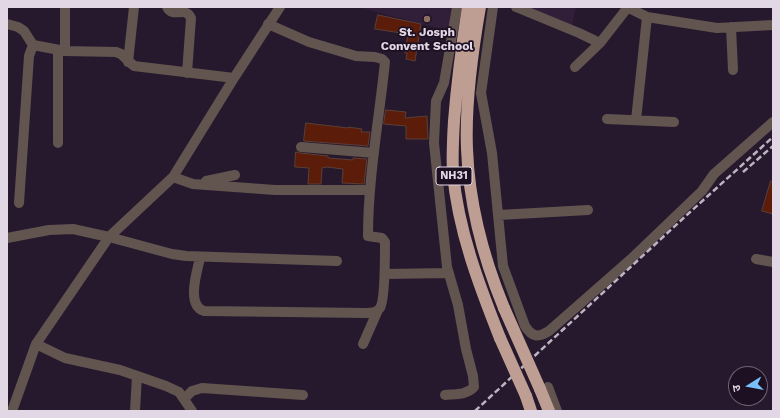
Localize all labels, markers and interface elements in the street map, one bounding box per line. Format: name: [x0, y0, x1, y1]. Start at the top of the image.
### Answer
marker: St. Josph Convent School: [422, 14, 432, 24]
place label: St. Josph Convent School: [381, 25, 473, 53]
road number: NH31: [436, 167, 472, 185]
north arrow: [728, 366, 768, 406]
text: उ: [730, 384, 744, 393]

